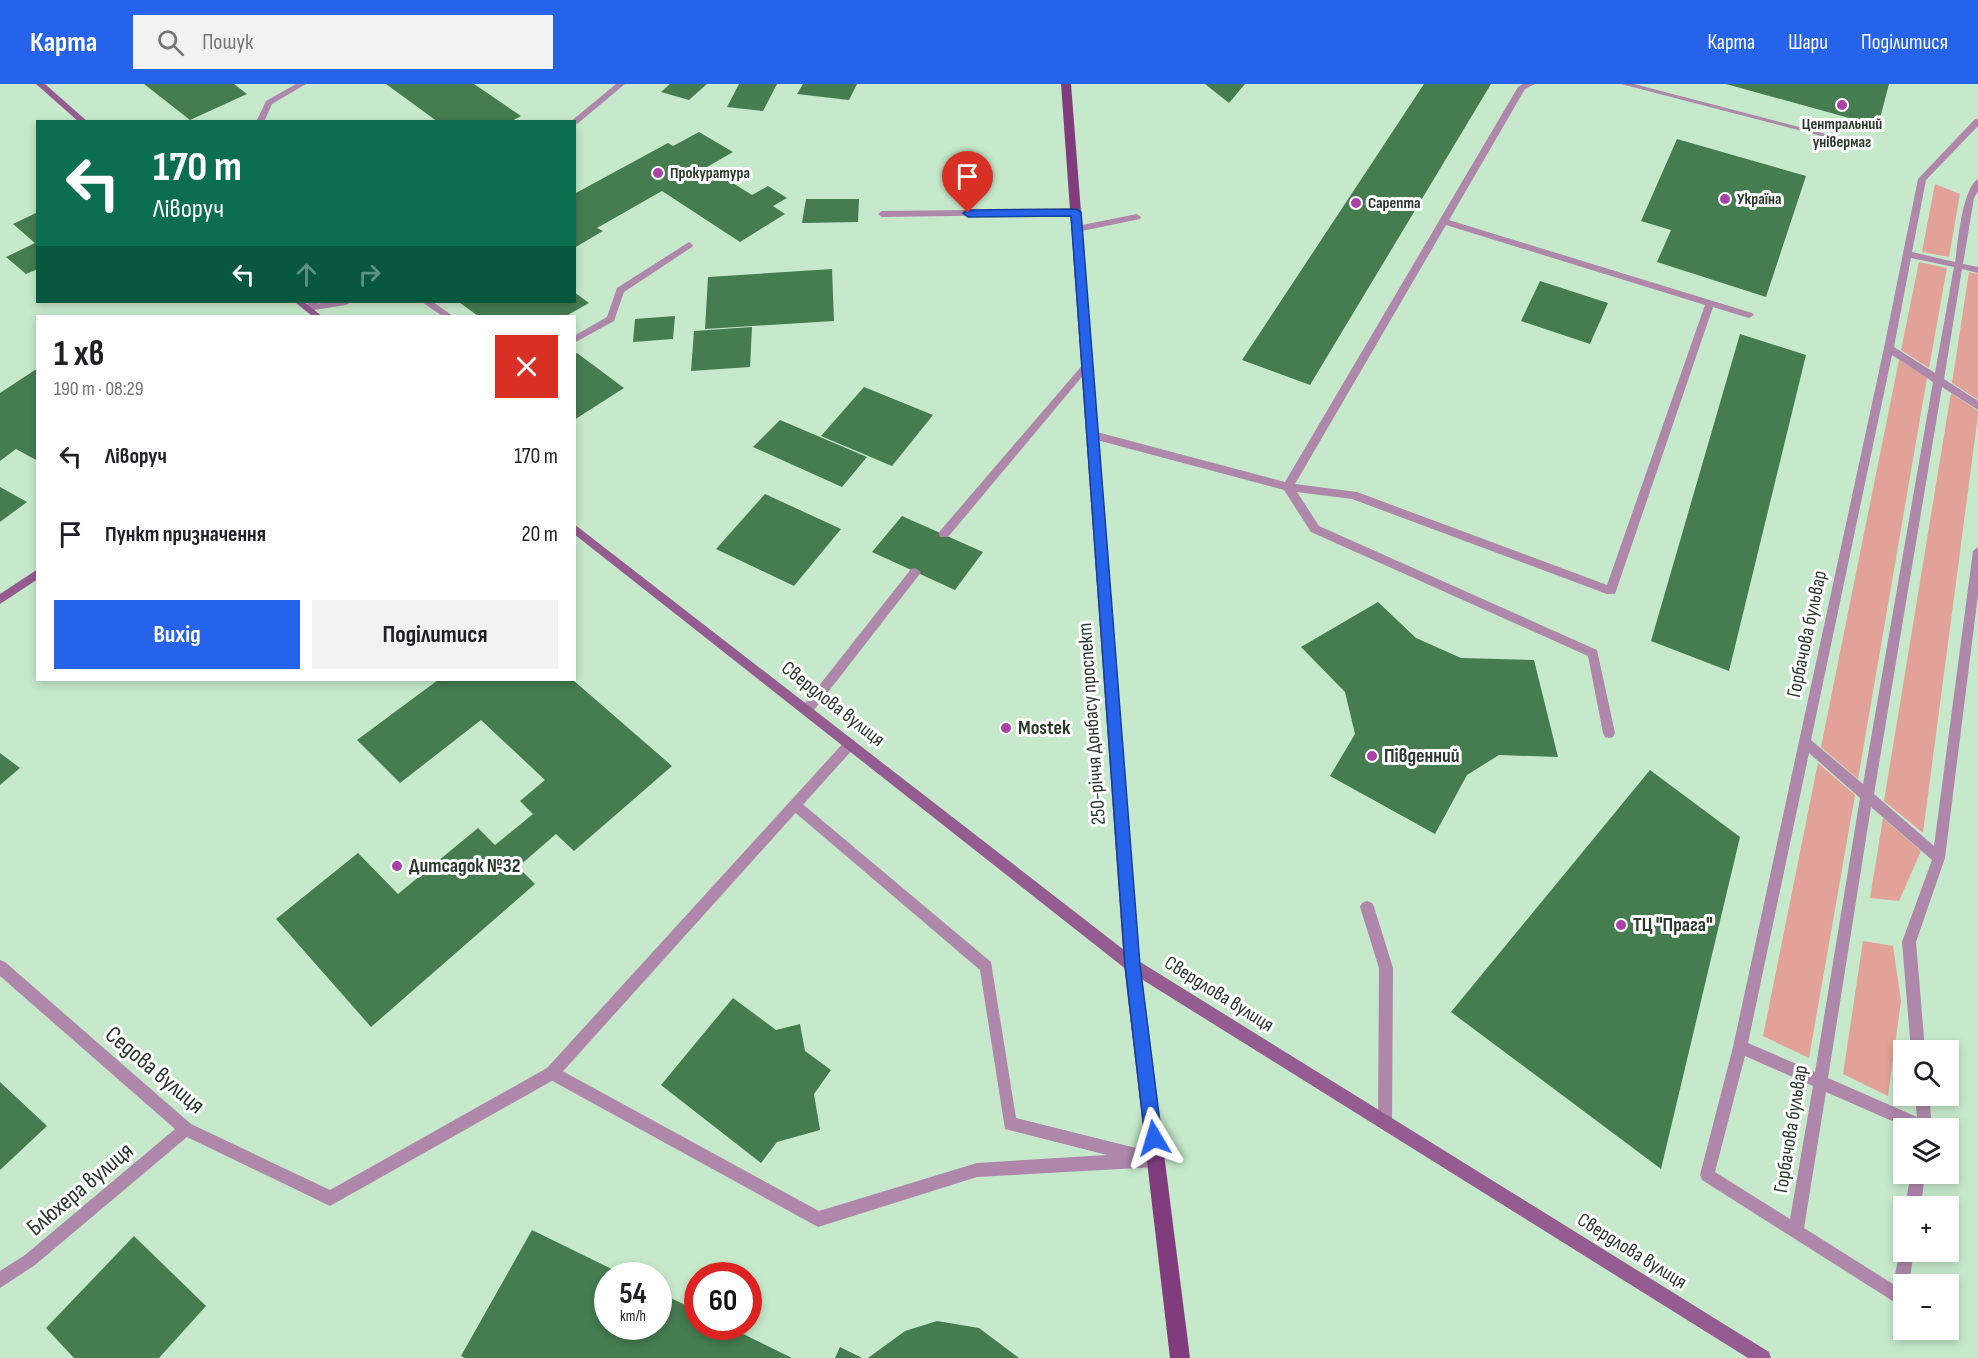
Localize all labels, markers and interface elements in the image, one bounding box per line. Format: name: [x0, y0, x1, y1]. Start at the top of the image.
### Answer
search box: [133, 15, 553, 69]
text: Карта: [30, 26, 97, 59]
icon: search: [154, 26, 187, 59]
text: Пошук: [202, 29, 253, 56]
text: Карта: [1707, 30, 1755, 55]
text: Шари: [1788, 30, 1828, 55]
text: Поділитися: [1861, 30, 1948, 55]
marker: Центральний універмаг: [1835, 98, 1849, 112]
place label: Центральний універмаг: [1802, 115, 1882, 152]
text: 170 m: [153, 142, 242, 193]
icon: left: [54, 144, 132, 222]
pin: [942, 151, 993, 213]
icon: arrive: [951, 160, 984, 193]
place label: Прокуратура: [670, 164, 750, 183]
marker: Прокуратура: [651, 166, 665, 180]
place label: Україна: [1737, 190, 1782, 209]
marker: Україна: [1718, 192, 1732, 206]
text: Ліворуч: [153, 193, 224, 225]
place label: Сарепта: [1368, 194, 1421, 213]
marker: Сарепта: [1349, 196, 1363, 210]
icon: left: [227, 258, 260, 291]
icon: ahead: [290, 258, 323, 291]
icon: right: [353, 258, 386, 291]
text: 1 хв: [54, 333, 104, 376]
button: close: [495, 335, 558, 398]
text: 190 m · 08:29: [54, 377, 144, 401]
icon: left: [54, 440, 87, 473]
text: Ліворуч: [105, 443, 167, 470]
text: 170 m: [514, 443, 558, 470]
icon: arrive: [54, 518, 87, 551]
text: Пункт призначення: [105, 521, 266, 548]
text: 20 m: [522, 521, 558, 548]
street label: Горбачова бульвар: [1782, 568, 1832, 700]
button: Вихід: [54, 600, 300, 669]
button: Поділитися: [312, 600, 558, 669]
street label: 250-річчя Донбасу проспект: [1073, 622, 1111, 826]
street label: Свердлова вулиця: [776, 656, 890, 752]
place label: Mostek: [1018, 716, 1071, 740]
marker: Mostek: [999, 721, 1013, 735]
place label: Південний: [1384, 744, 1460, 768]
marker: Південний: [1365, 749, 1379, 763]
place label: Дитсадок №32: [409, 854, 520, 878]
marker: Дитсадок №32: [390, 859, 404, 873]
place label: ТЦ "Прага": [1633, 913, 1713, 937]
marker: ТЦ "Прага": [1614, 918, 1628, 932]
street label: Свердлова вулиця: [1160, 951, 1278, 1037]
street label: Седова вулиця: [99, 1020, 211, 1120]
map controls: [1893, 1040, 1959, 1340]
button: search: [1893, 1040, 1959, 1106]
street label: Горбачова бульвар: [1769, 1063, 1813, 1195]
position arrow: [1122, 1106, 1186, 1170]
button: layers: [1893, 1118, 1959, 1184]
street label: Блюхера вулиця: [21, 1136, 139, 1242]
button: +: [1893, 1196, 1959, 1262]
street label: Свердлова вулиця: [1573, 1208, 1691, 1294]
speed limit sign: 60: [684, 1262, 762, 1340]
button: −: [1893, 1274, 1959, 1340]
text: 54: [619, 1276, 647, 1312]
text: km/h: [620, 1307, 646, 1326]

